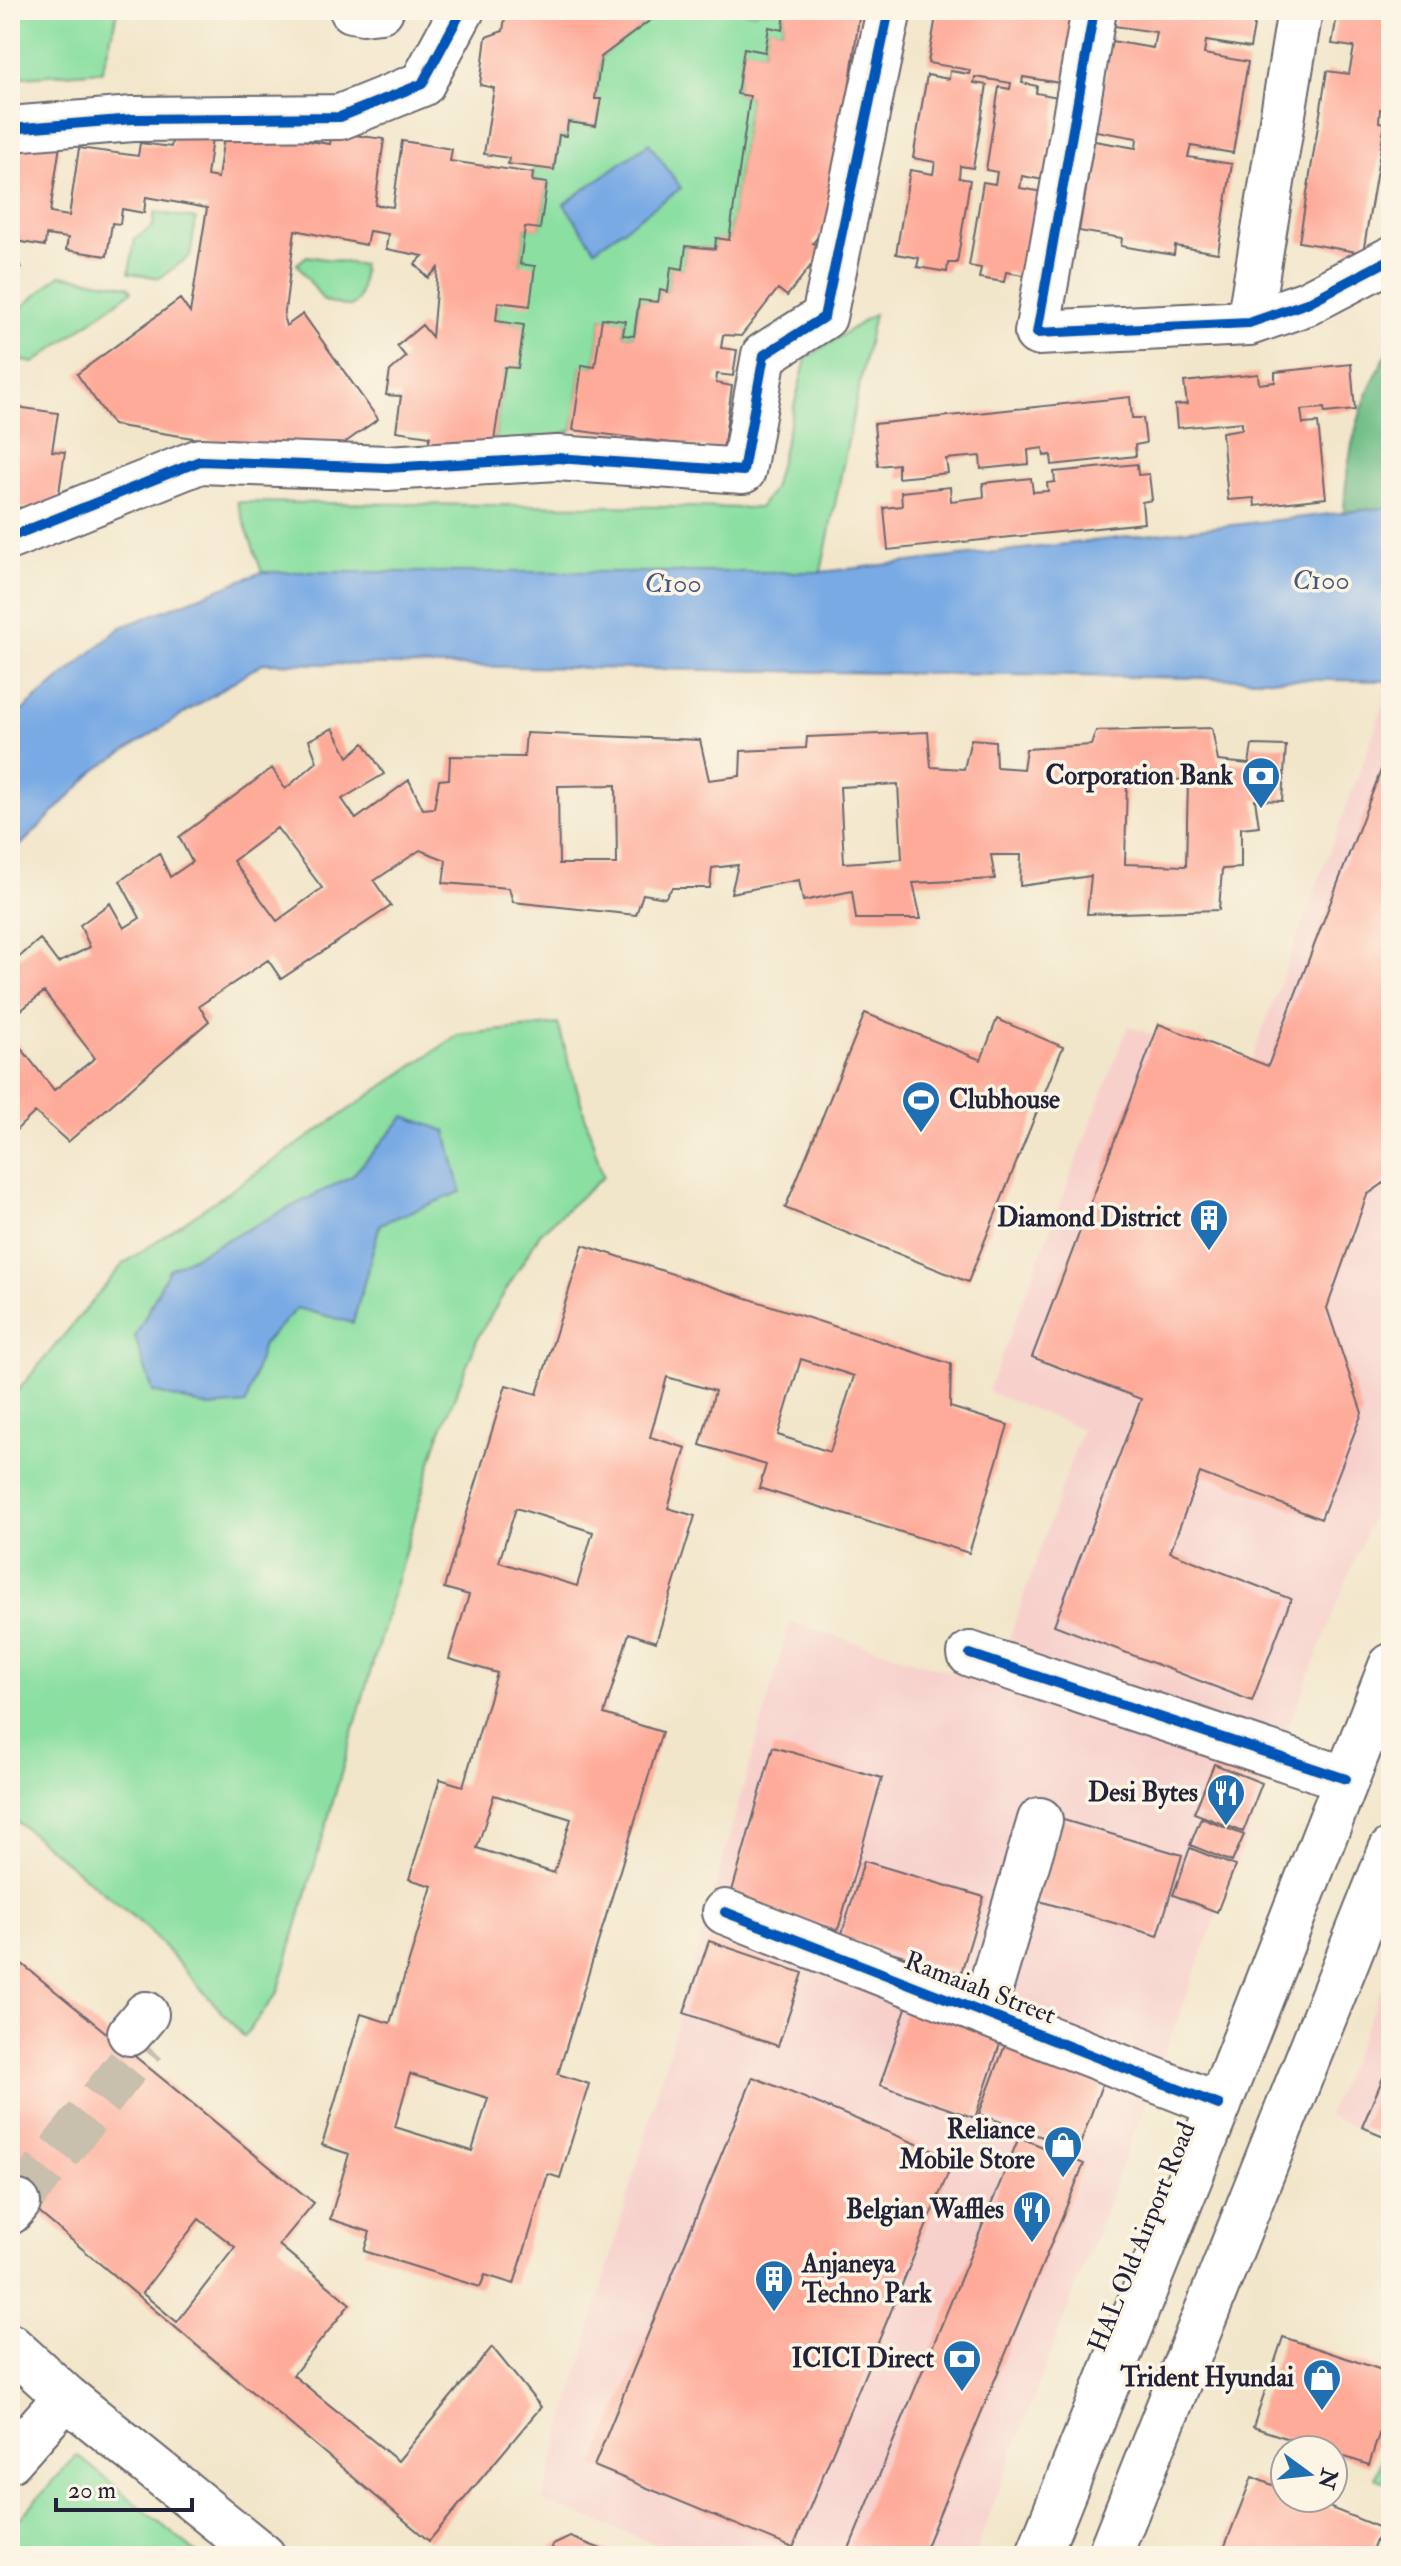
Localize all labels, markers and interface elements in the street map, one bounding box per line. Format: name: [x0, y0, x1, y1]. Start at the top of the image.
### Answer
water label: C100: [1292, 563, 1350, 598]
water label: C100: [644, 566, 702, 601]
bank icon: Corporation Bank: [1240, 755, 1282, 810]
place label: Corporation Bank: [1046, 760, 1234, 793]
sports icon: Clubhouse: [900, 1079, 942, 1134]
place label: Clubhouse: [949, 1084, 1060, 1116]
building icon: Diamond District: [1188, 1197, 1230, 1252]
place label: Diamond District: [997, 1202, 1182, 1234]
restaurant icon: Desi Bytes: [1205, 1772, 1247, 1827]
place label: Desi Bytes: [1088, 1777, 1198, 1810]
street label: Ramaiah Street: [900, 1944, 1060, 2032]
place label: Reliance Mobile Store: [899, 2114, 1035, 2176]
street label: HAL Old Airport Road: [1081, 2117, 1204, 2357]
shop icon: Reliance Mobile Store: [1042, 2124, 1084, 2179]
restaurant icon: Belgian Waffles: [1011, 2189, 1053, 2244]
place label: Belgian Waffles: [846, 2194, 1004, 2227]
place label: Anjaneya Techno Park: [801, 2248, 932, 2310]
building icon: Anjaneya Techno Park: [753, 2258, 795, 2313]
bank icon: ICICI Direct: [941, 2338, 983, 2393]
place label: ICICI Direct: [792, 2343, 935, 2375]
shop icon: Trident Hyundai: [1301, 2357, 1343, 2412]
place label: Trident Hyundai: [1120, 2362, 1294, 2395]
north arrow: [1269, 2434, 1349, 2514]
scale bar: [56, 2462, 192, 2512]
text: N: [1311, 2465, 1344, 2492]
text: 20 m: [68, 2475, 117, 2506]

